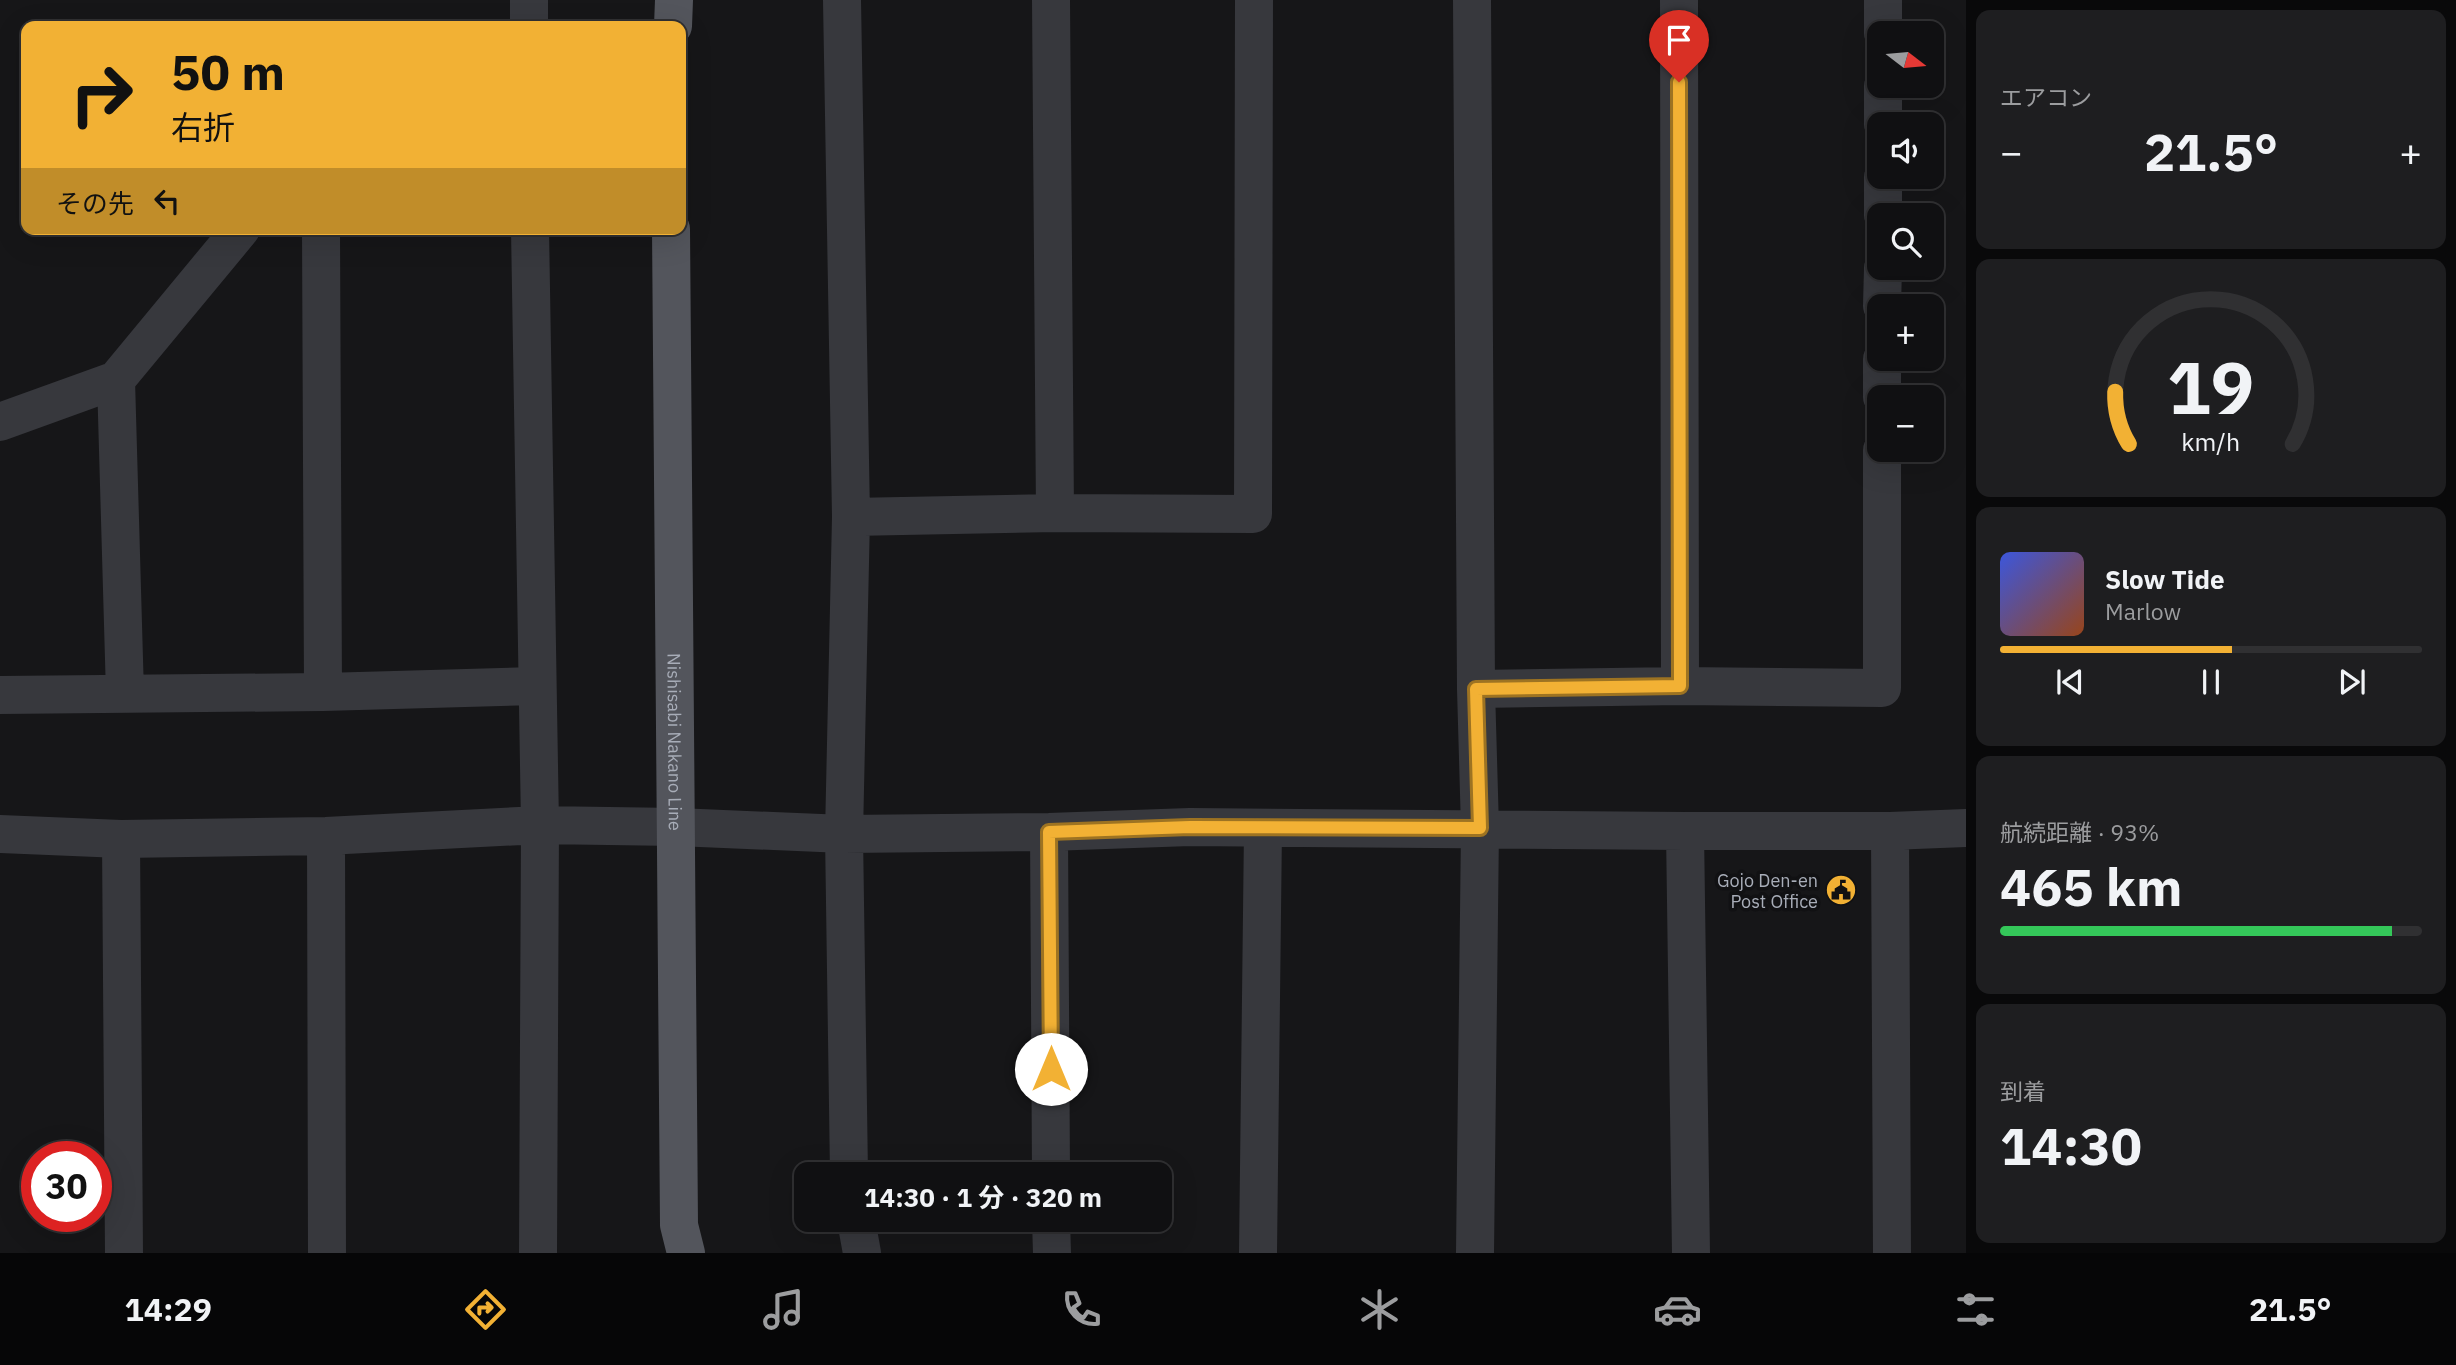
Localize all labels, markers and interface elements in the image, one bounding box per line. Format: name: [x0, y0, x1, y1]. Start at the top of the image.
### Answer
pin: [1649, 10, 1709, 82]
icon: arrive: [1660, 21, 1698, 59]
north arrow: [1867, 21, 1944, 98]
map controls: [1867, 21, 1944, 462]
text: 50 m: [171, 40, 285, 103]
icon: right: [56, 49, 147, 140]
text: エアコン: [2000, 82, 2092, 112]
text: 右折: [171, 106, 235, 148]
button: sound: [1867, 112, 1944, 189]
text: 21.5°: [2144, 118, 2278, 185]
text: −: [2000, 127, 2023, 176]
text: +: [2399, 127, 2422, 176]
icon: left: [148, 182, 186, 220]
text: その先: [56, 186, 134, 220]
button: search: [1867, 203, 1944, 280]
button: +: [1867, 294, 1944, 371]
text: 19: [2167, 339, 2255, 434]
button: −: [1867, 385, 1944, 462]
text: km/h: [2182, 425, 2240, 458]
text: Slow Tide: [2105, 562, 2225, 596]
text: Marlow: [2105, 596, 2181, 626]
street label: Nishisabi Nakano Line: [663, 653, 687, 831]
icon: previous: [2051, 663, 2089, 701]
icon: pause: [2192, 663, 2230, 701]
icon: next: [2333, 663, 2371, 701]
text: 航続距離 · 93%: [2000, 817, 2159, 847]
text: 465 km: [2000, 853, 2182, 920]
place label: Gojo Den-en Post Office: [1717, 869, 1818, 913]
public building icon: Gojo Den-en Post Office: [1824, 873, 1858, 907]
position arrow: [1014, 1032, 1088, 1106]
text: 到着: [2000, 1076, 2046, 1106]
text: 14:30: [2000, 1112, 2142, 1179]
speed limit sign: 30: [21, 1141, 112, 1232]
text: 14:30 · 1 分 · 320 m: [864, 1180, 1102, 1214]
icon: directions: [461, 1285, 510, 1334]
icon: music: [759, 1285, 808, 1334]
icon: phone: [1057, 1285, 1106, 1334]
icon: climate: [1355, 1285, 1404, 1334]
icon: car: [1653, 1285, 1702, 1334]
icon: filters: [1951, 1285, 2000, 1334]
text: 14:29: [125, 1288, 212, 1330]
text: 21.5°: [2249, 1288, 2331, 1330]

